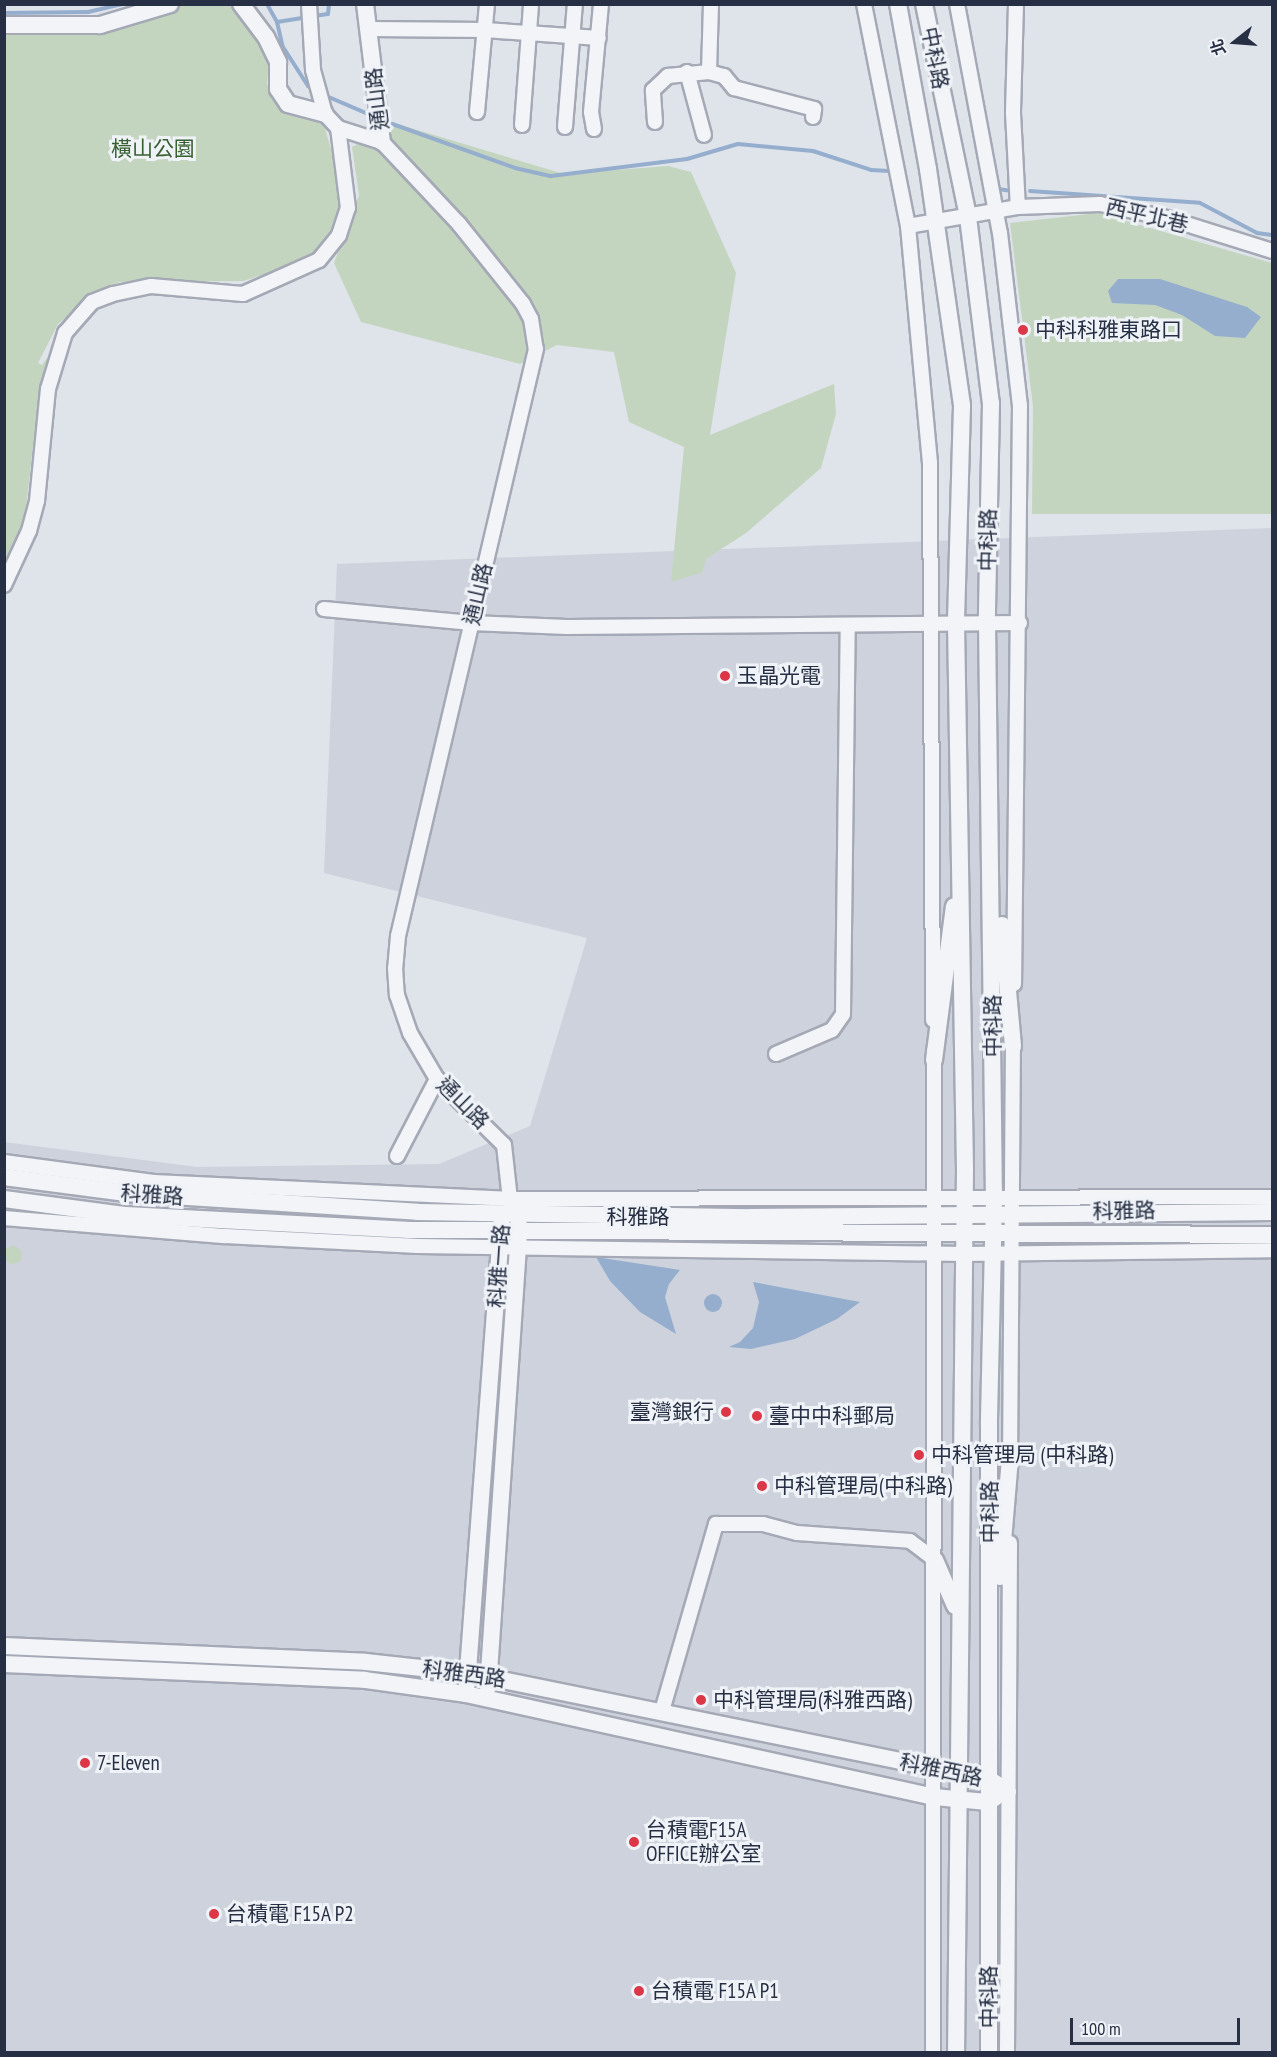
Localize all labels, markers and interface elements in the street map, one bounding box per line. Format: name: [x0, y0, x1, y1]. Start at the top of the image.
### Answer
north arrow: [1205, 12, 1265, 72]
street label: 中科路: [917, 25, 953, 91]
text: 北: [1206, 37, 1230, 58]
street label: 通山路: [361, 66, 393, 132]
park label: 橫山公園: [111, 136, 195, 162]
street label: 西平北巷: [1103, 194, 1191, 238]
place label: 中科科雅東路口: [1035, 317, 1182, 343]
marker: 中科科雅東路口: [1016, 323, 1030, 337]
street label: 中科路: [975, 508, 1001, 572]
street label: 通山路: [459, 560, 497, 628]
place label: 玉晶光電: [737, 663, 821, 689]
marker: 玉晶光電: [718, 669, 732, 683]
street label: 中科路: [980, 995, 1006, 1057]
street label: 通山路: [432, 1072, 494, 1134]
street label: 科雅路: [120, 1180, 184, 1210]
street label: 科雅路: [1092, 1198, 1156, 1224]
street label: 科雅路: [607, 1204, 669, 1230]
street label: 科雅一路: [484, 1223, 514, 1309]
place label: 臺灣銀行: [630, 1399, 714, 1425]
place label: 臺中中科郵局: [769, 1403, 895, 1429]
marker: 臺灣銀行: [719, 1405, 733, 1419]
marker: 臺中中科郵局: [750, 1409, 764, 1423]
place label: 中科管理局 (中科路): [931, 1442, 1113, 1468]
marker: 中科管理局 (中科路): [912, 1448, 926, 1462]
place label: 中科管理局(中科路): [774, 1473, 952, 1499]
marker: 中科管理局(中科路): [755, 1479, 769, 1493]
street label: 中科路: [977, 1481, 1003, 1543]
street label: 科雅西路: [421, 1656, 507, 1692]
place label: 中科管理局(科雅西路): [713, 1687, 912, 1713]
marker: 中科管理局(科雅西路): [694, 1693, 708, 1707]
street label: 科雅西路: [897, 1749, 985, 1791]
place label: 7-Eleven: [97, 1750, 160, 1776]
marker: 7-Eleven: [78, 1756, 92, 1770]
place label: 台積電F15A OFFICE辦公室: [646, 1817, 761, 1867]
marker: 台積電F15A OFFICE辦公室: [627, 1835, 641, 1849]
place label: 台積電 F15A P2: [226, 1901, 354, 1927]
marker: 台積電 F15A P2: [207, 1907, 221, 1921]
street label: 中科路: [976, 1966, 1002, 2028]
place label: 台積電 F15A P1: [651, 1978, 779, 2004]
marker: 台積電 F15A P1: [632, 1984, 646, 1998]
scale bar: [1073, 2006, 1242, 2044]
text: 100 m: [1081, 2017, 1121, 2040]

